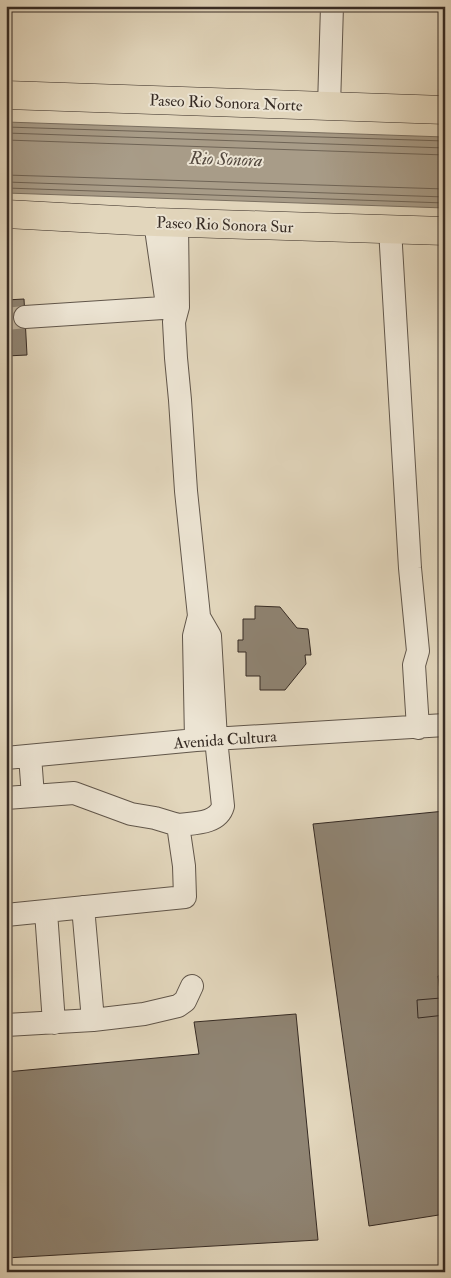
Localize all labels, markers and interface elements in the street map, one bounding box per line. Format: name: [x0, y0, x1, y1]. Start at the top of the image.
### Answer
street label: Paseo Rio Sonora Norte: [149, 90, 303, 116]
water label: Rio Sonora: [188, 147, 263, 172]
street label: Paseo Rio Sonora Sur: [156, 213, 294, 237]
street label: Avenida Cultura: [172, 726, 278, 754]

